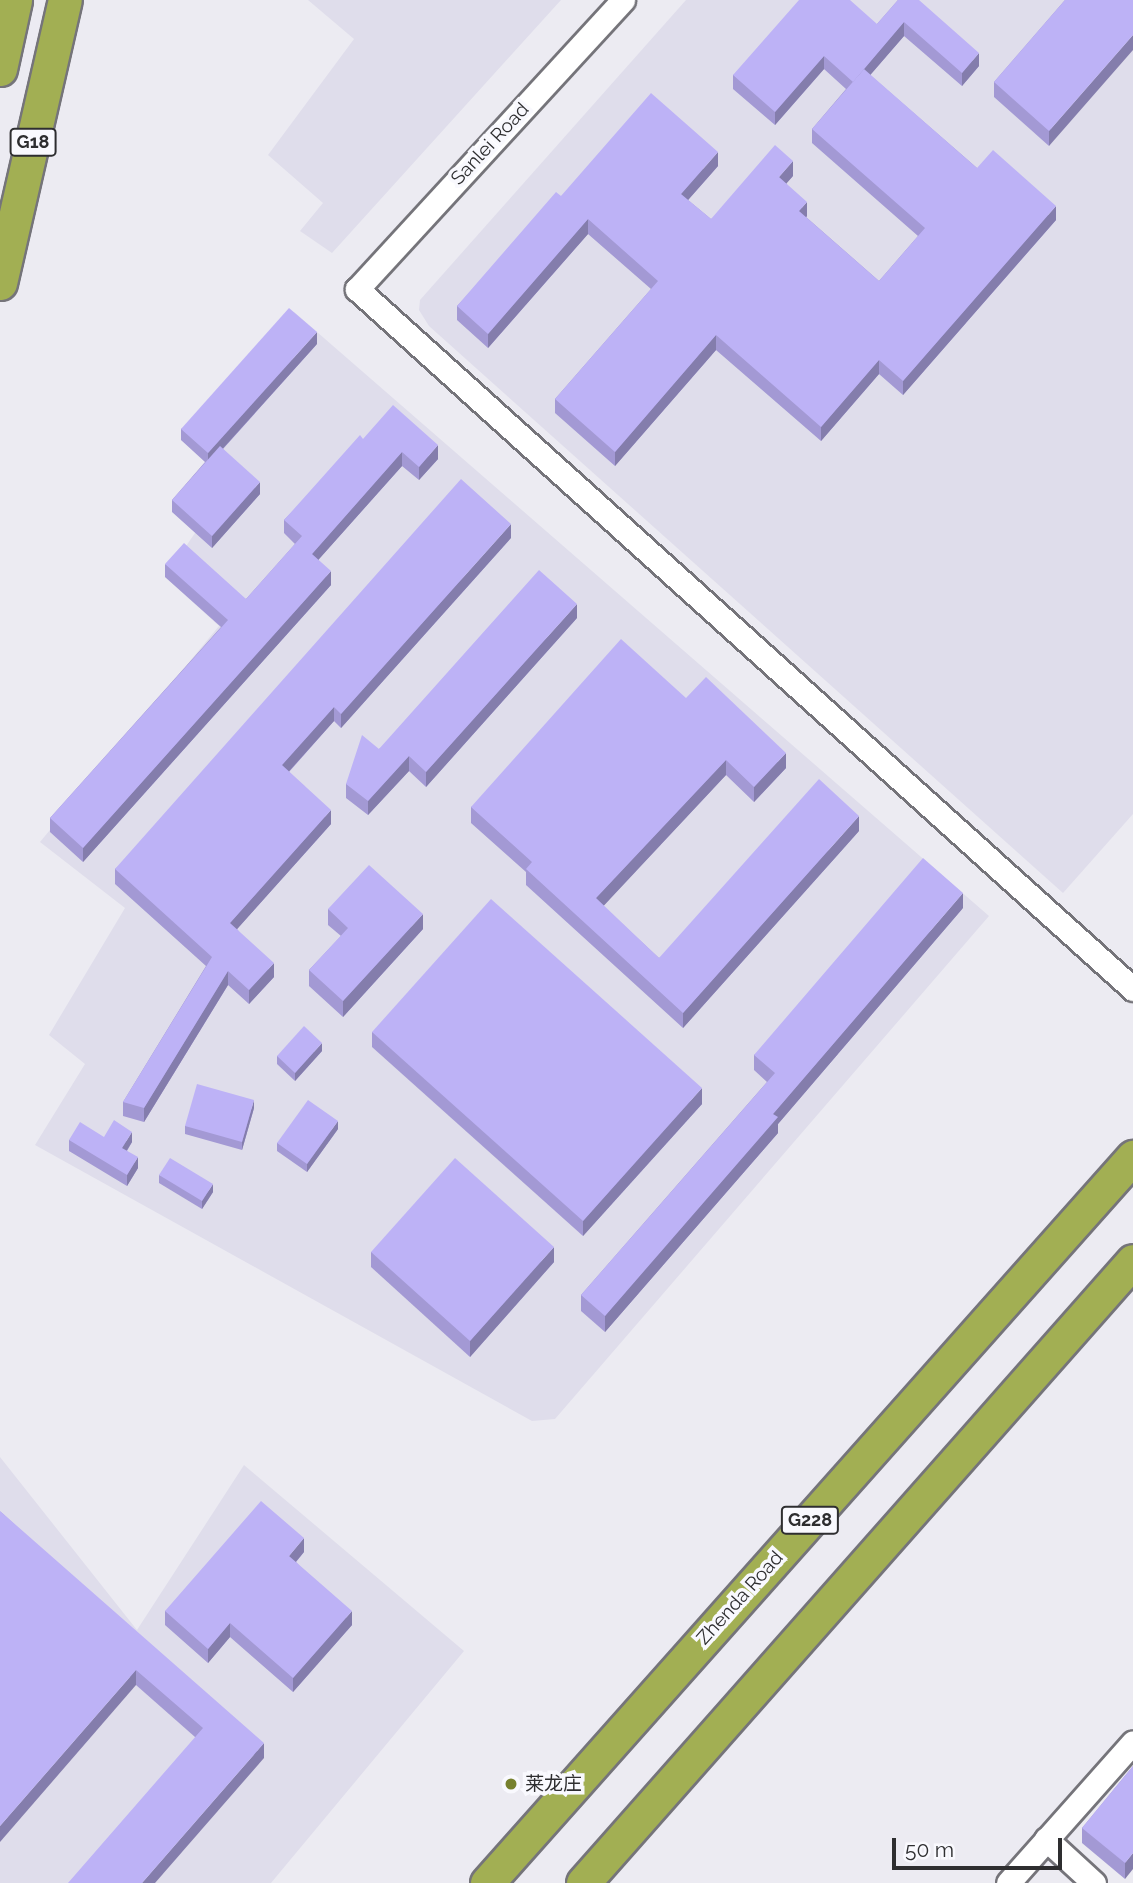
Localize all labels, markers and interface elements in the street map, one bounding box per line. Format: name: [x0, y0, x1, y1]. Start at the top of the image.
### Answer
street label: Sanlei Road: [446, 98, 534, 190]
road number: G18: [8, 127, 58, 156]
road number: G228: [780, 1506, 840, 1534]
street label: Zhenda Road: [692, 1547, 788, 1649]
place label: 莱龙庄: [525, 1773, 582, 1795]
marker: 莱龙庄: [503, 1776, 519, 1792]
scale bar: [895, 1824, 1065, 1868]
text: 50 m: [905, 1837, 954, 1862]

